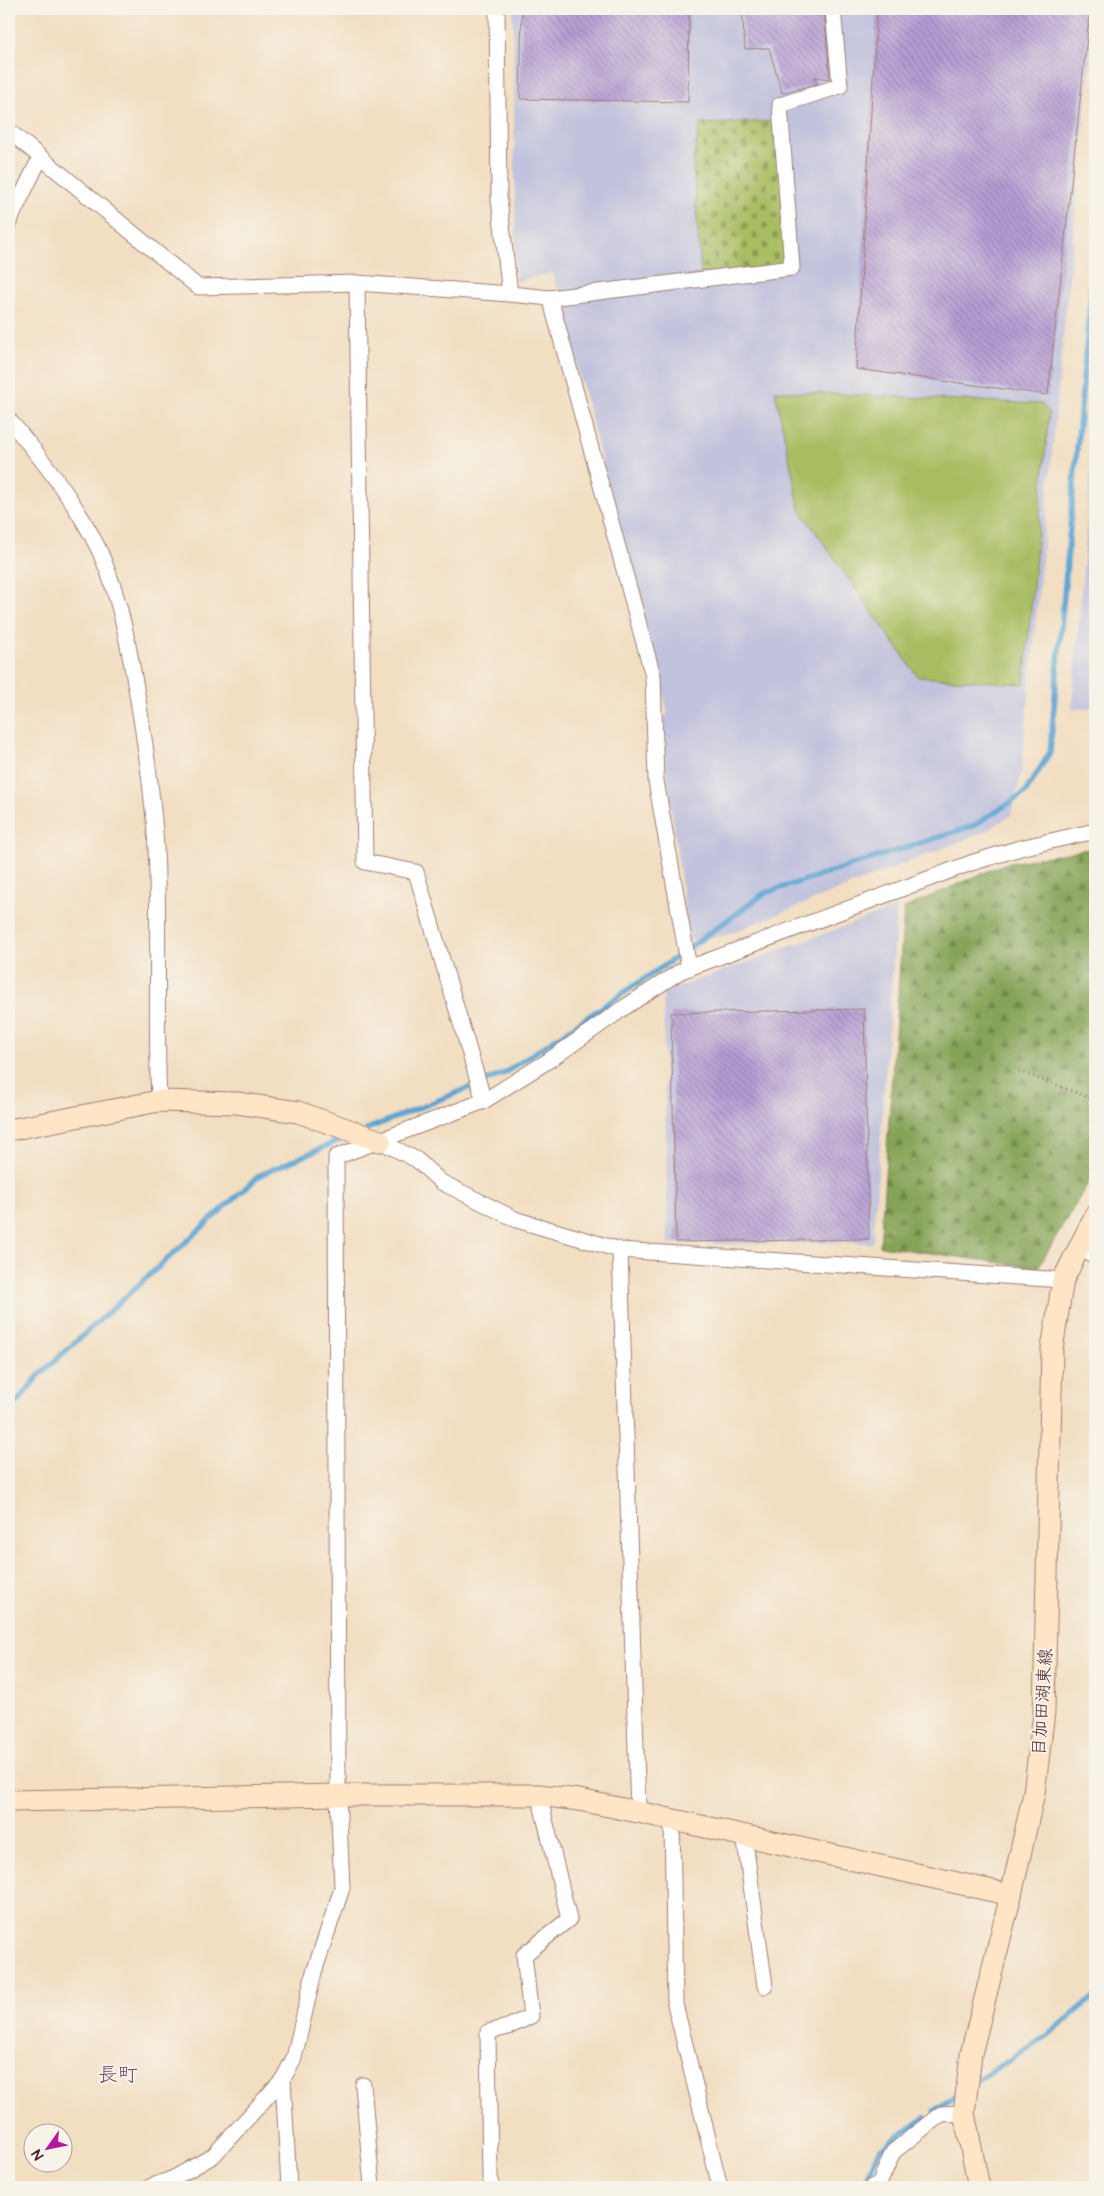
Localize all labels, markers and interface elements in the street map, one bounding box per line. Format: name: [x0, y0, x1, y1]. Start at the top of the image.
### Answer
street label: 目加田湖東線: [1026, 1647, 1059, 1757]
district label: 長町: [98, 2061, 138, 2089]
north arrow: [22, 2124, 72, 2174]
text: N: [27, 2145, 49, 2164]

